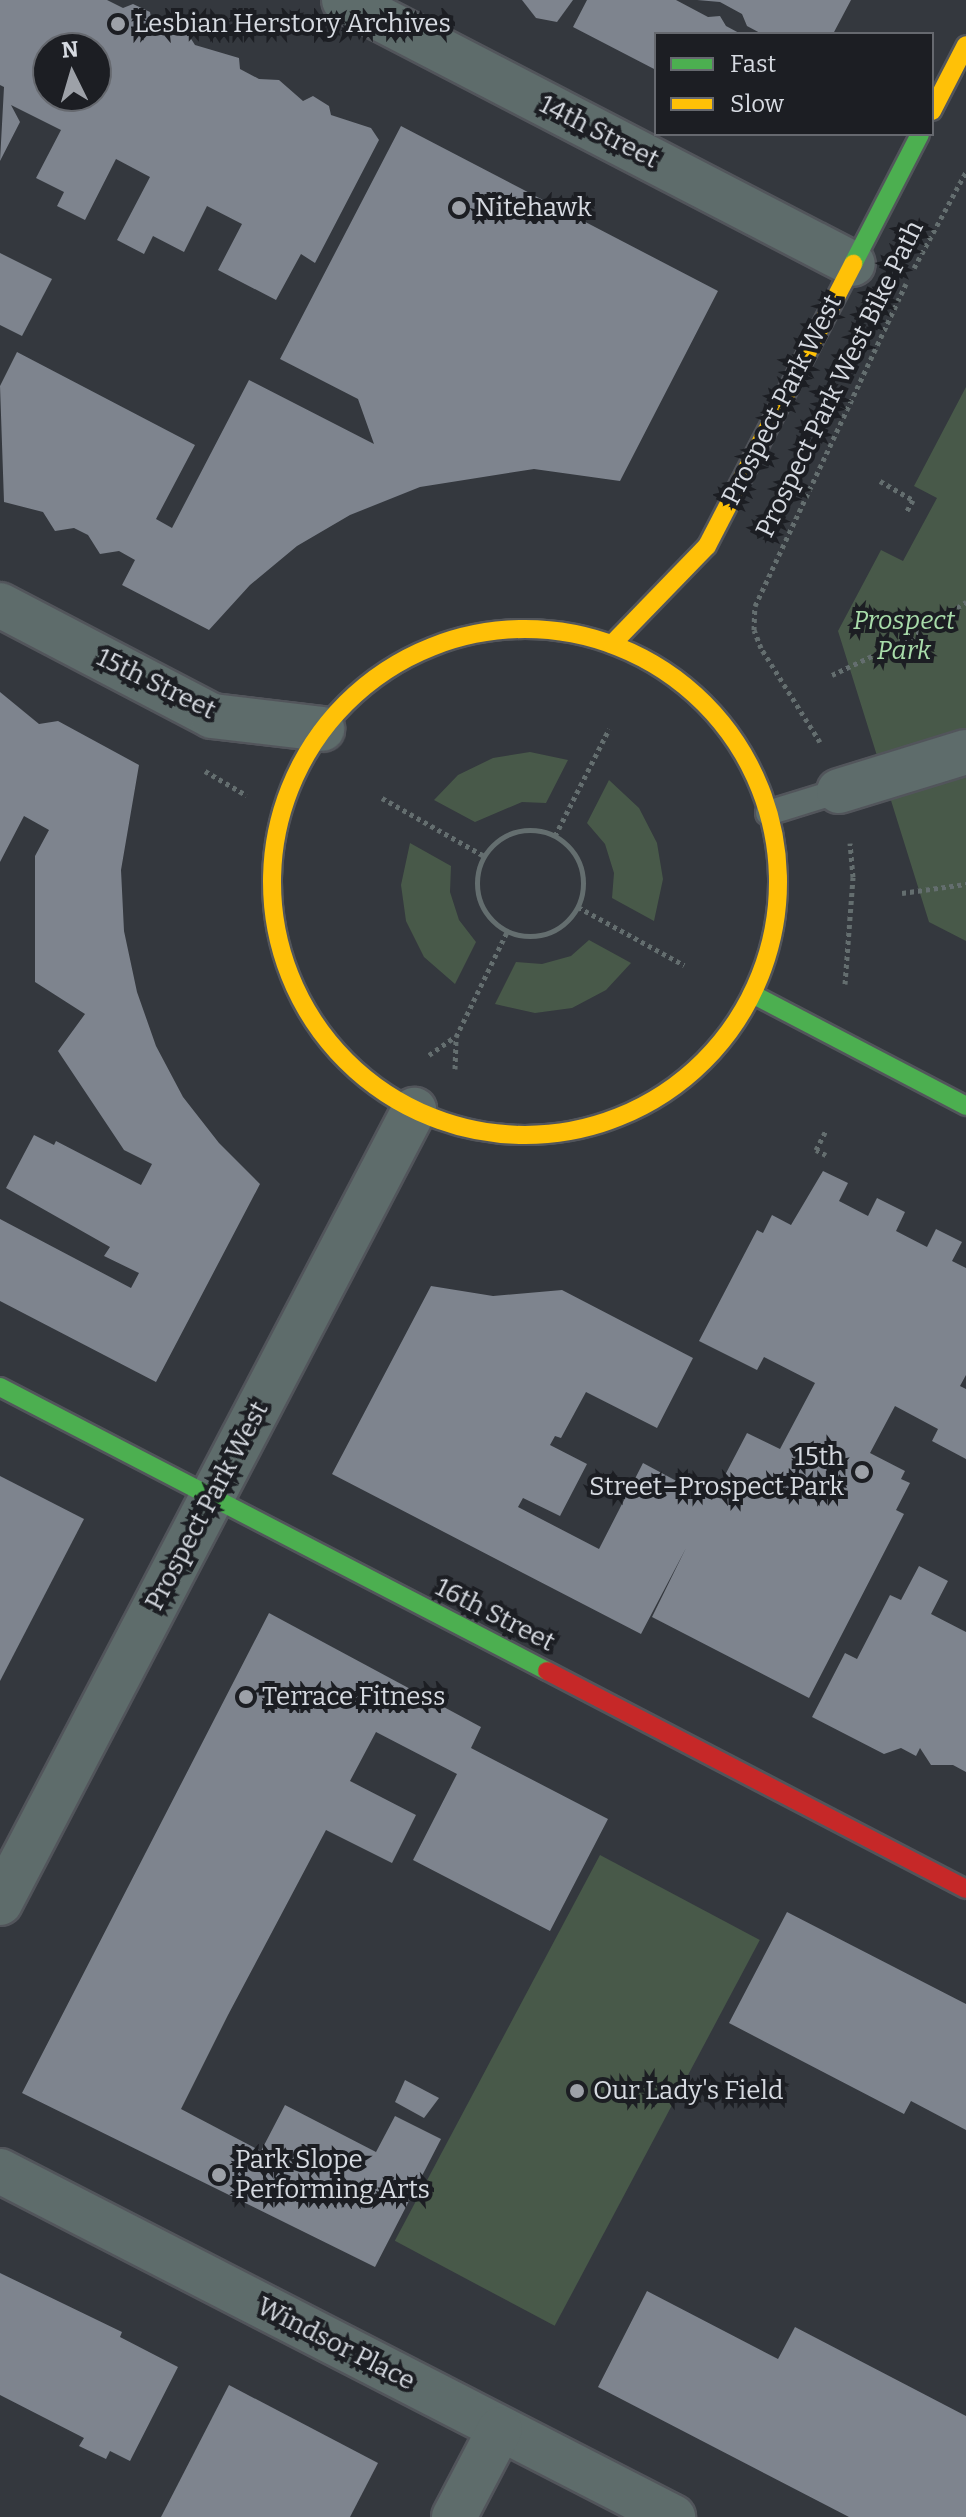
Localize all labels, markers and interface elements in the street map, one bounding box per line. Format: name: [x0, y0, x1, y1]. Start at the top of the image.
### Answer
place label: Lesbian Herstory Archives: [134, 8, 451, 40]
marker: Lesbian Herstory Archives: [109, 15, 127, 33]
north arrow: [32, 32, 112, 112]
legend: [654, 32, 934, 136]
text: N: [60, 35, 80, 64]
text: Fast: [730, 50, 776, 78]
street label: 14th Street: [534, 89, 664, 175]
text: Slow: [730, 90, 784, 118]
place label: Nitehawk: [475, 192, 592, 224]
marker: Nitehawk: [450, 199, 468, 217]
street label: Prospect Park West Bike Path: [750, 216, 930, 542]
street label: Prospect Park West: [716, 290, 848, 510]
park label: Prospect Park: [853, 605, 955, 666]
street label: 15th Street: [91, 642, 221, 726]
street label: Prospect Park West: [139, 1396, 275, 1616]
place label: 15th Street–Prospect Park: [589, 1441, 844, 1502]
marker: 15th Street–Prospect Park: [851, 1461, 873, 1483]
street label: 16th Street: [430, 1572, 560, 1658]
place label: Terrace Fitness: [262, 1681, 445, 1713]
marker: Terrace Fitness: [237, 1688, 255, 1706]
place label: Our Lady's Field: [593, 2075, 783, 2107]
marker: Our Lady's Field: [568, 2082, 586, 2100]
place label: Park Slope Performing Arts: [235, 2144, 430, 2206]
marker: Park Slope Performing Arts: [210, 2166, 228, 2184]
street label: Windsor Place: [252, 2291, 420, 2397]

